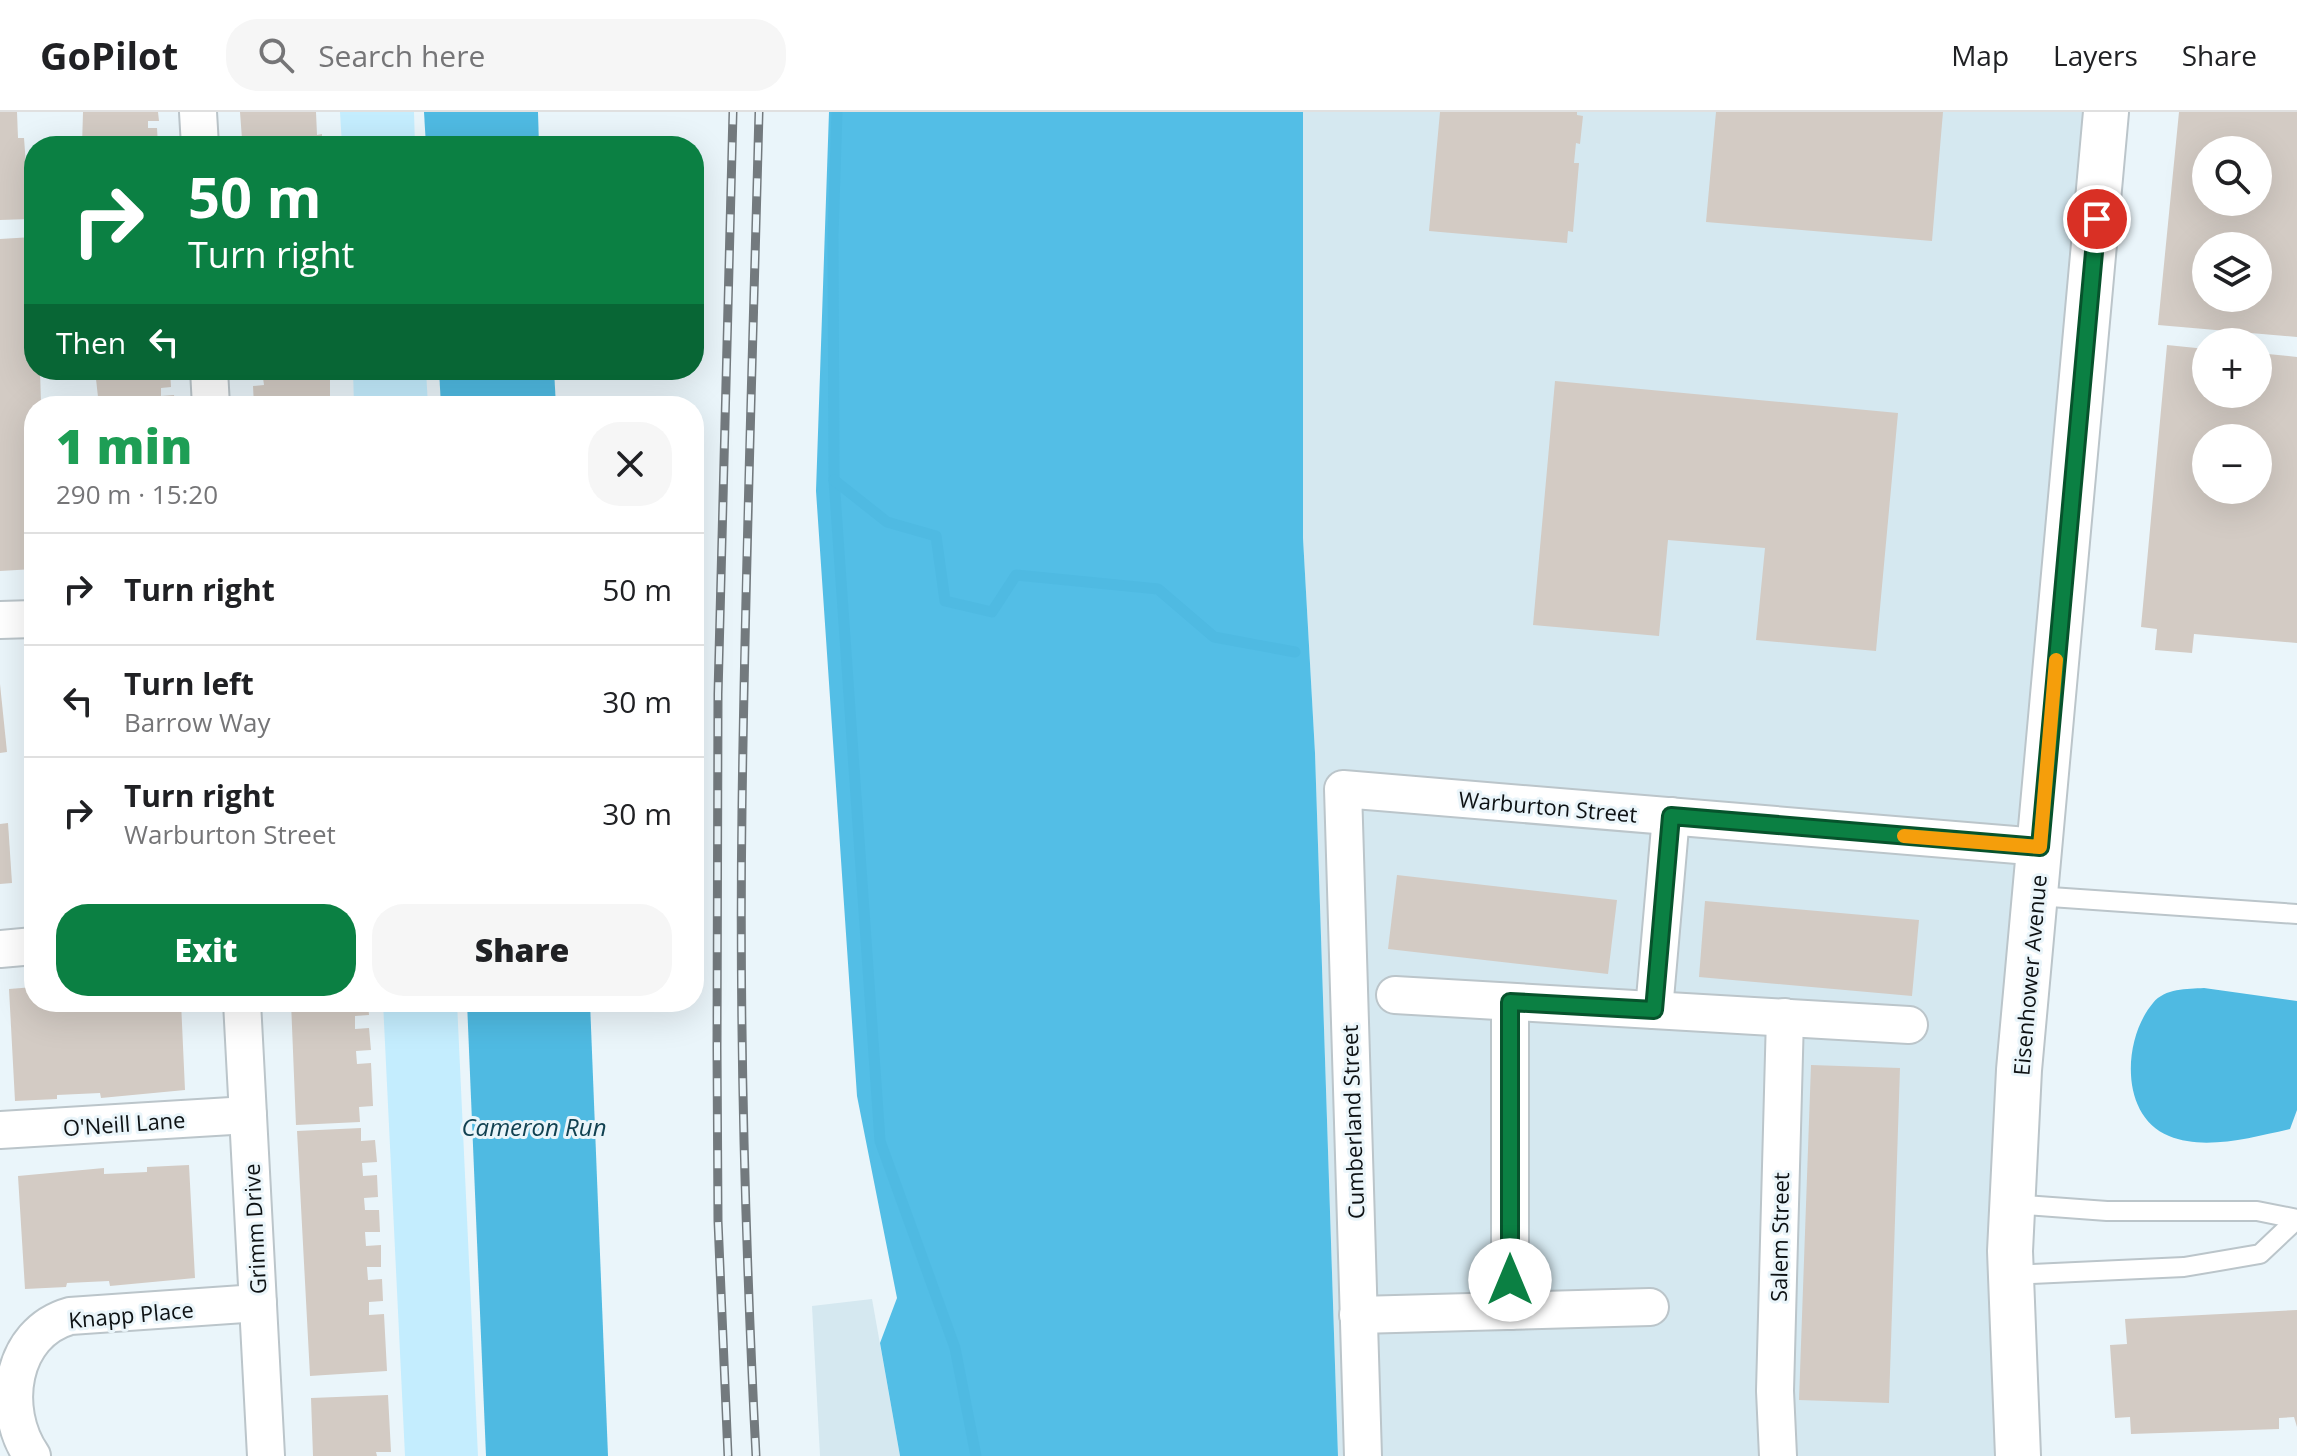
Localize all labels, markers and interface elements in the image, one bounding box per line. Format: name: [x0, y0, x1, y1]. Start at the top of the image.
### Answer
search box: [226, 19, 786, 91]
text: GoPilot: [40, 29, 178, 81]
icon: search: [254, 33, 298, 77]
text: Search here: [318, 35, 485, 76]
text: Map: [1951, 36, 2009, 74]
text: Layers: [2053, 36, 2138, 74]
text: Share: [2182, 36, 2257, 74]
map controls: [2192, 136, 2272, 504]
button: search: [2192, 136, 2272, 216]
text: 50 m: [188, 158, 322, 234]
icon: right: [56, 168, 160, 272]
pin: [2063, 185, 2131, 253]
icon: arrive: [2075, 197, 2119, 241]
text: Turn right: [188, 230, 354, 279]
button: layers: [2192, 232, 2272, 312]
icon: left: [142, 320, 186, 364]
text: Then: [56, 322, 126, 363]
button: +: [2192, 328, 2272, 408]
text: 1 min: [56, 413, 192, 478]
button: close: [588, 422, 672, 506]
button: −: [2192, 424, 2272, 504]
text: 290 m · 15:20: [56, 476, 218, 512]
icon: right: [56, 567, 100, 611]
text: Turn right: [124, 569, 275, 610]
text: 50 m: [602, 569, 672, 610]
text: Turn left: [124, 663, 254, 704]
icon: left: [56, 679, 100, 723]
text: 30 m: [602, 681, 672, 722]
text: Barrow Way: [124, 704, 271, 740]
text: Turn right: [124, 775, 275, 816]
street label: Warburton Street: [1457, 783, 1639, 829]
icon: right: [56, 791, 100, 835]
text: 30 m: [602, 793, 672, 834]
text: Warburton Street: [124, 816, 336, 852]
street label: Eisenhower Avenue: [2005, 873, 2053, 1077]
button: Exit: [56, 904, 356, 996]
button: Share: [372, 904, 672, 996]
street label: Cumberland Street: [1334, 1024, 1370, 1220]
street label: O'Neill Lane: [62, 1104, 186, 1142]
water label: Cameron Run: [462, 1110, 606, 1143]
street label: Grimm Drive: [236, 1163, 272, 1295]
street label: Salem Street: [1763, 1172, 1795, 1302]
position arrow: [1468, 1238, 1552, 1322]
street label: Knapp Place: [67, 1294, 195, 1334]

